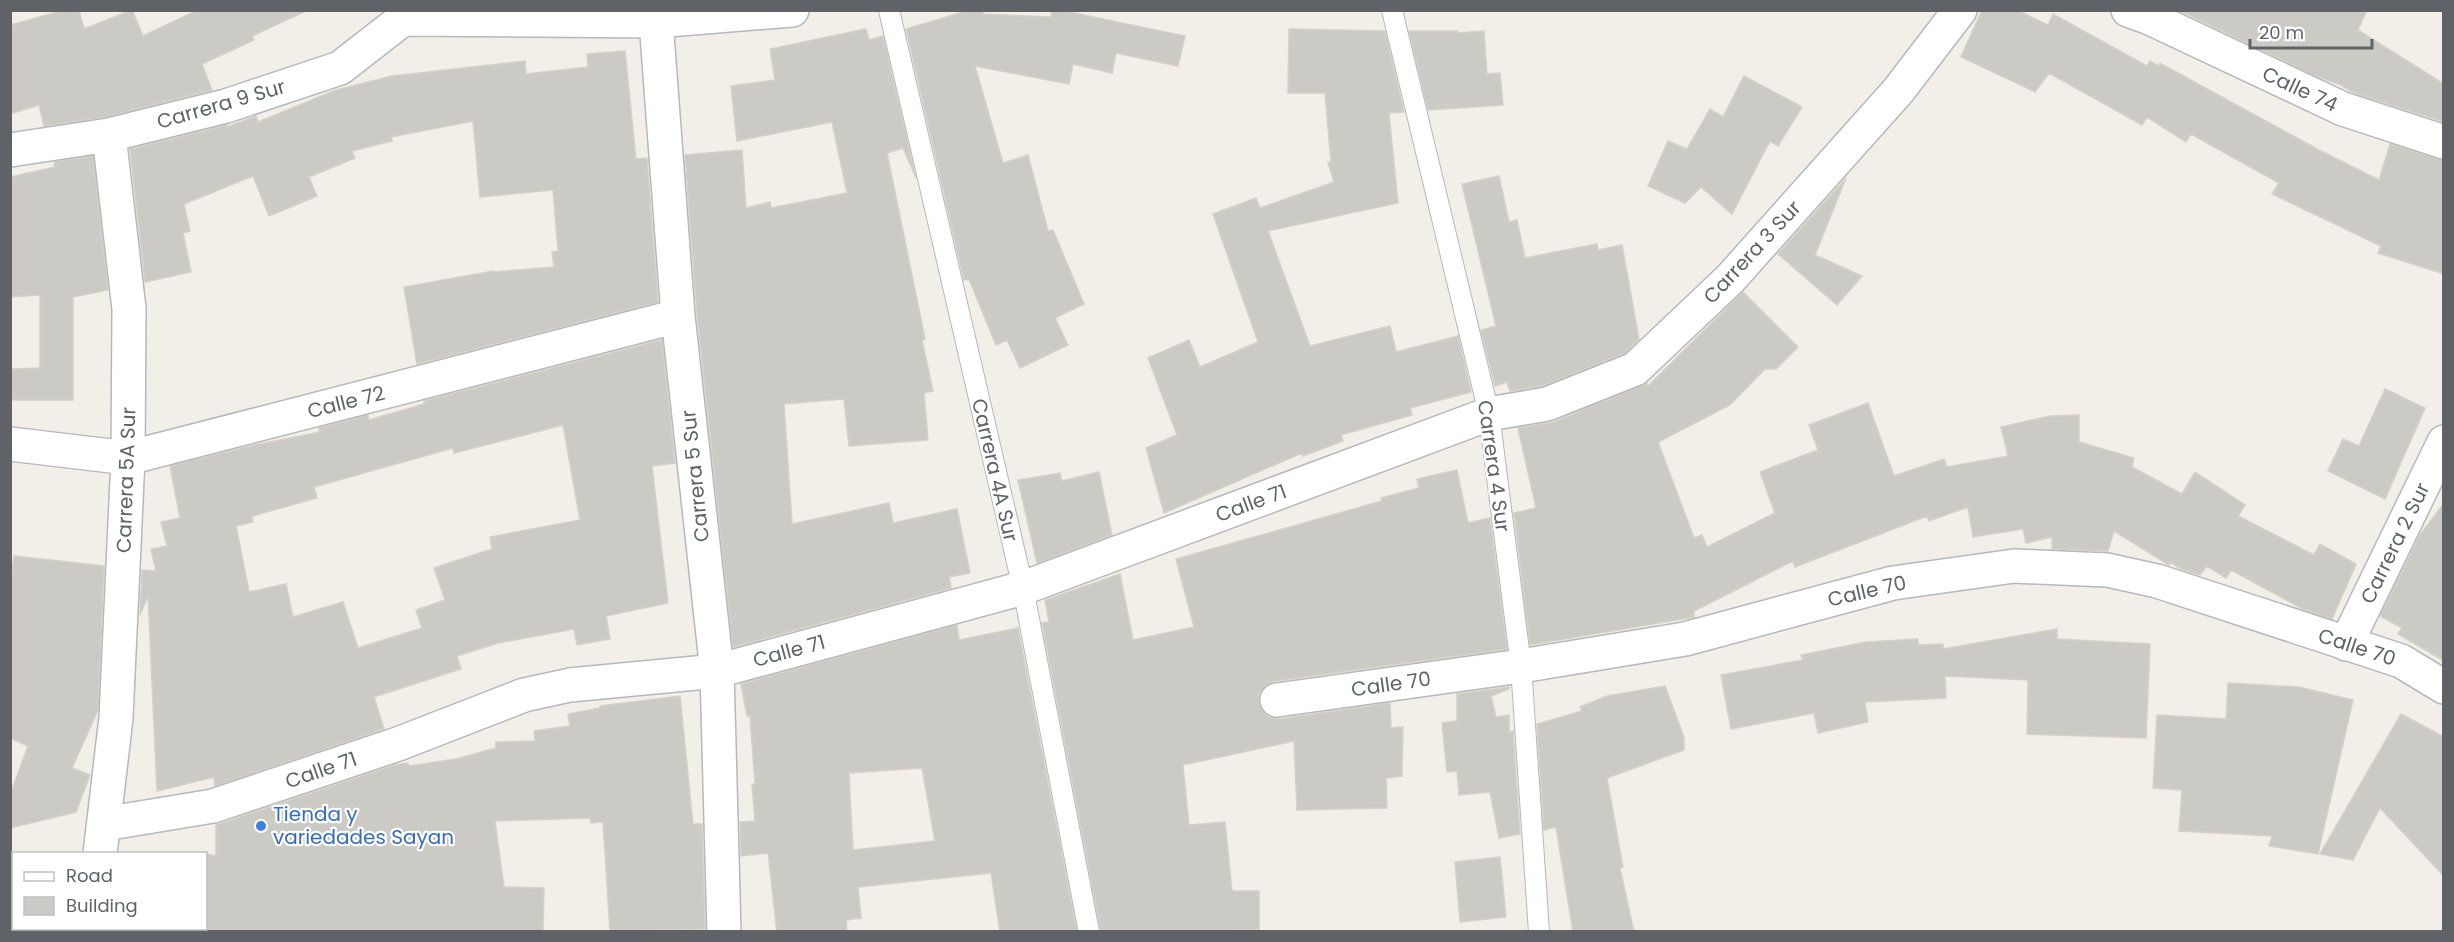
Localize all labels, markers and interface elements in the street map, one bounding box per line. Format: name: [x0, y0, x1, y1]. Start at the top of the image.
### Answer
scale bar: [2250, 12, 2372, 50]
text: 20 m: [2259, 20, 2304, 45]
street label: Calle 74: [2258, 59, 2342, 119]
street label: Carrera 9 Sur: [153, 72, 289, 136]
street label: Carrera 3 Sur: [1697, 194, 1807, 310]
street label: Calle 72: [304, 379, 388, 425]
street label: Carrera 4A Sur: [965, 396, 1025, 544]
street label: Carrera 4 Sur: [1471, 398, 1517, 534]
street label: Carrera 5A Sur: [109, 407, 143, 553]
street label: Carrera 5 Sur: [674, 409, 716, 543]
street label: Calle 71: [1212, 477, 1290, 529]
street label: Carrera 2 Sur: [2354, 478, 2436, 608]
street label: Calle 70: [1825, 568, 1909, 614]
street label: Calle 70: [2315, 621, 2399, 673]
street label: Calle 71: [750, 628, 828, 674]
street label: Calle 70: [1349, 665, 1433, 703]
street label: Calle 71: [282, 745, 360, 795]
place label: Tienda y variedades Sayan: [273, 800, 454, 851]
marker: Tienda y variedades Sayan: [254, 819, 268, 833]
legend: [12, 852, 207, 930]
text: Road: [66, 863, 113, 888]
text: Building: [66, 893, 138, 918]

